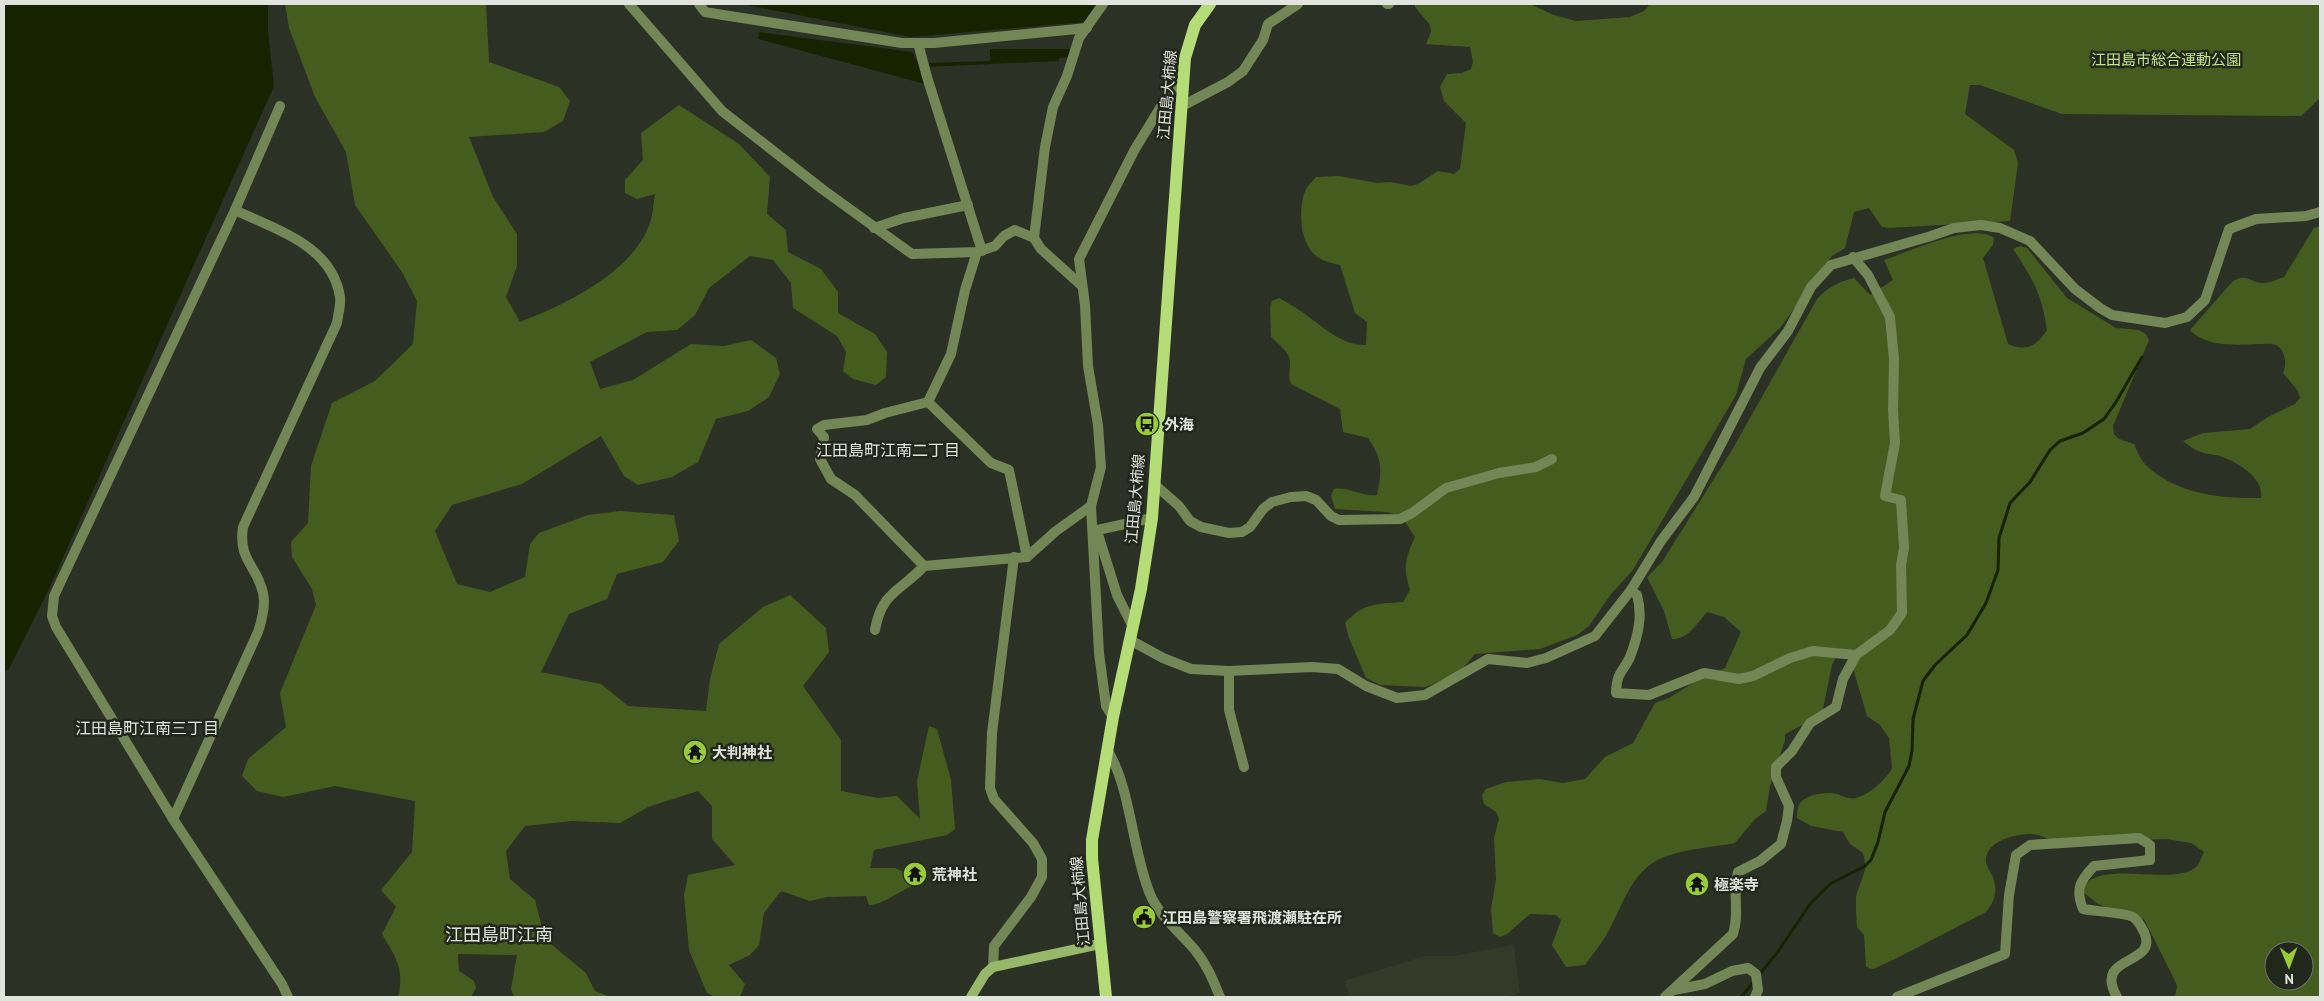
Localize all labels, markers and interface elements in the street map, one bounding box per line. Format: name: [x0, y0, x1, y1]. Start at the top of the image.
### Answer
street label: 江田島大柿線: [1154, 49, 1180, 141]
park label: 江田島市総合運動公園: [2091, 50, 2241, 69]
bus stop icon: 外海: [1134, 411, 1160, 437]
place label: 外海: [1164, 415, 1194, 434]
district label: 江田島町江南二丁目: [816, 440, 960, 460]
street label: 江田島大柿線: [1122, 453, 1148, 545]
district label: 江田島町江南三丁目: [75, 718, 219, 738]
temple icon: 大判神社: [682, 739, 708, 765]
place label: 大判神社: [712, 743, 772, 762]
street label: 江田島大柿線: [1067, 855, 1093, 947]
temple icon: 荒神社: [902, 861, 928, 887]
place label: 荒神社: [932, 865, 977, 884]
temple icon: 極楽寺: [1684, 871, 1710, 897]
place label: 極楽寺: [1714, 875, 1759, 894]
public building icon: 江田島警察署飛渡瀬駐在所: [1131, 904, 1157, 930]
place label: 江田島警察署飛渡瀬駐在所: [1162, 908, 1342, 927]
district label: 江田島町江南: [445, 923, 553, 946]
north arrow: [2264, 941, 2314, 991]
text: N: [2284, 970, 2294, 988]

